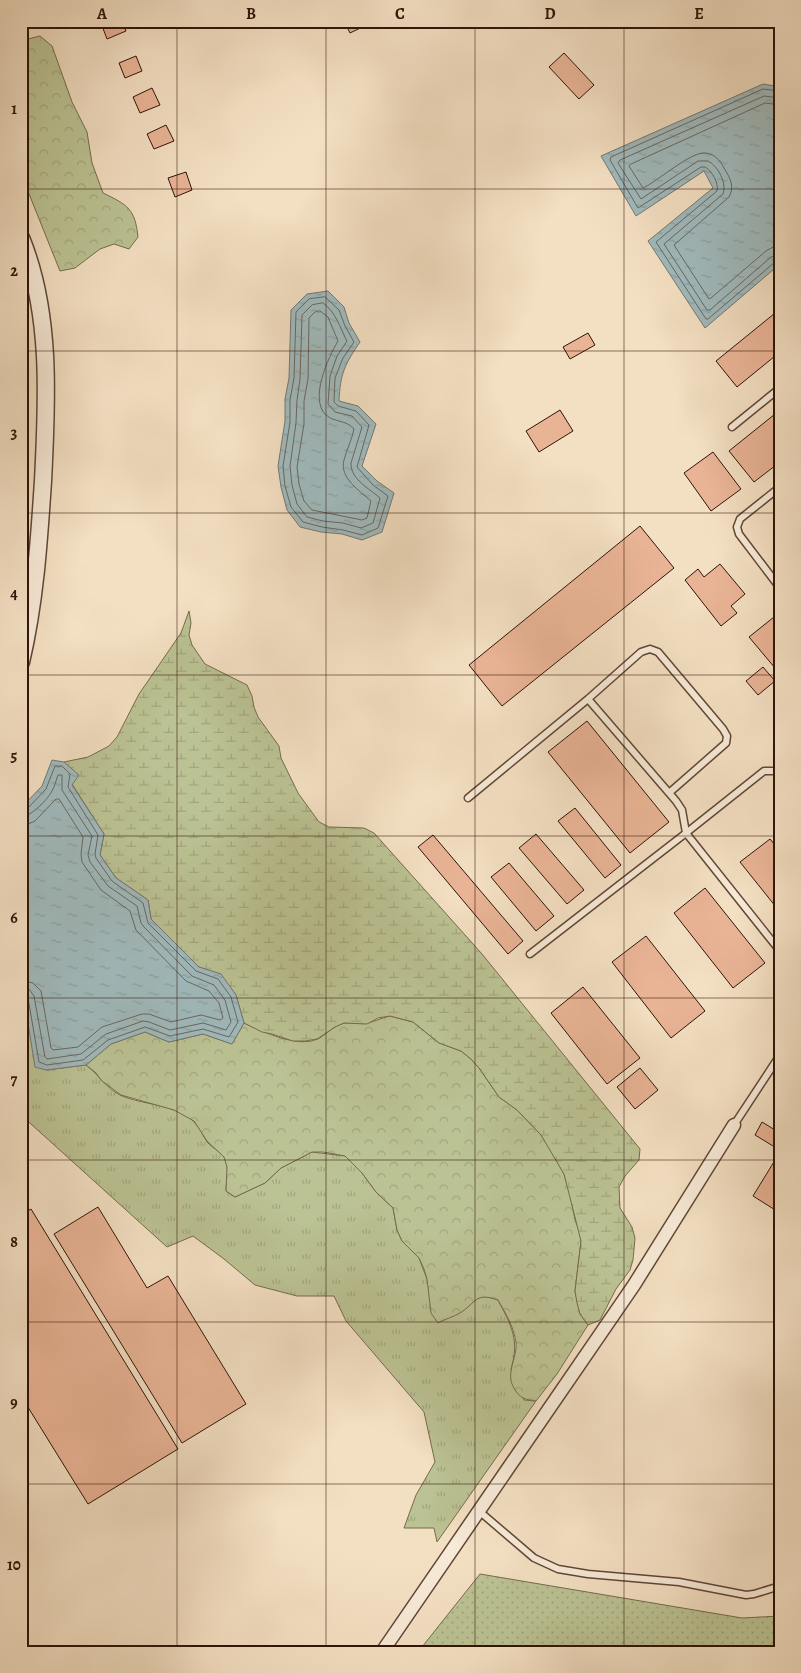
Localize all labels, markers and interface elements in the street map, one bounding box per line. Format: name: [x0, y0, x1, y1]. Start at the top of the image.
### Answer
text: A: [96, 3, 108, 25]
text: B: [246, 3, 256, 25]
text: C: [395, 3, 405, 25]
text: D: [544, 3, 556, 25]
text: E: [694, 3, 704, 25]
text: 1: [11, 98, 17, 120]
text: 2: [10, 260, 18, 282]
text: 3: [11, 422, 18, 444]
text: 4: [10, 583, 18, 605]
text: 5: [11, 745, 18, 767]
text: 6: [10, 907, 18, 929]
text: 7: [11, 1069, 18, 1091]
text: 8: [10, 1231, 18, 1253]
text: 9: [10, 1392, 18, 1414]
text: 10: [7, 1554, 21, 1576]

